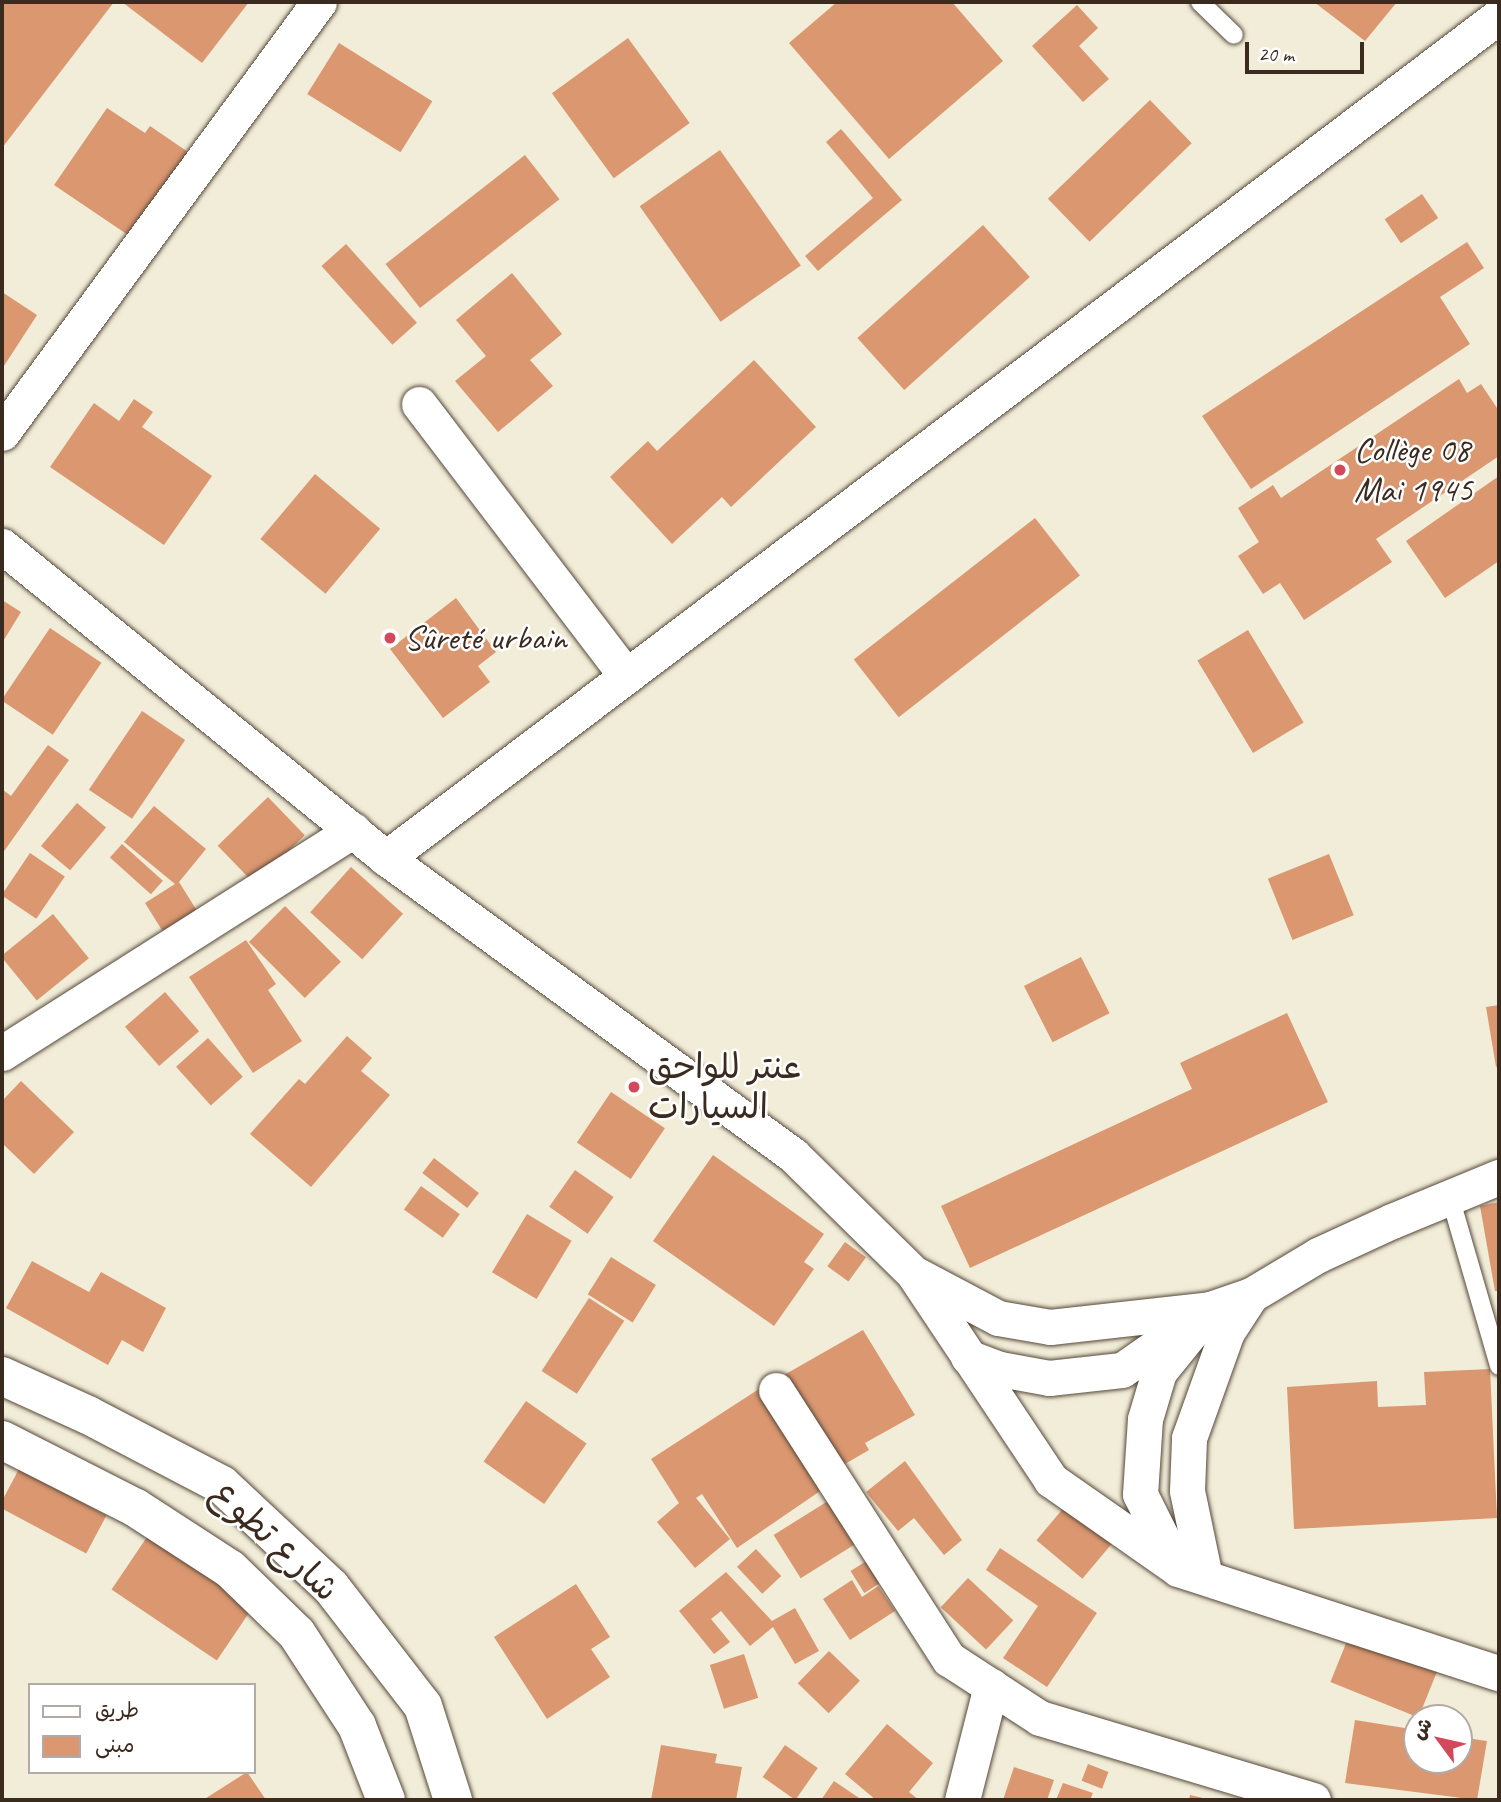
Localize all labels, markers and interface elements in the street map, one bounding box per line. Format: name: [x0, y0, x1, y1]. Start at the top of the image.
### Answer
scale bar: [1249, 28, 1368, 72]
text: 20 m: [1258, 41, 1294, 67]
place label: Collège 08 Mai 1945: [1354, 429, 1473, 511]
marker: Collège 08 Mai 1945: [1332, 462, 1348, 478]
place label: Sûreté urbain: [404, 617, 566, 659]
marker: Sûreté urbain: [382, 630, 398, 646]
place label: عنتر للواحق السيارات: [648, 1046, 801, 1128]
marker: عنتر للواحق السيارات: [626, 1079, 642, 1095]
street label: شارع تطوع: [203, 1472, 347, 1610]
legend: [28, 1683, 256, 1774]
text: طريق: [95, 1697, 139, 1723]
north arrow: [1403, 1704, 1473, 1774]
text: ش: [1406, 1713, 1438, 1744]
text: مبنى: [95, 1732, 134, 1758]

